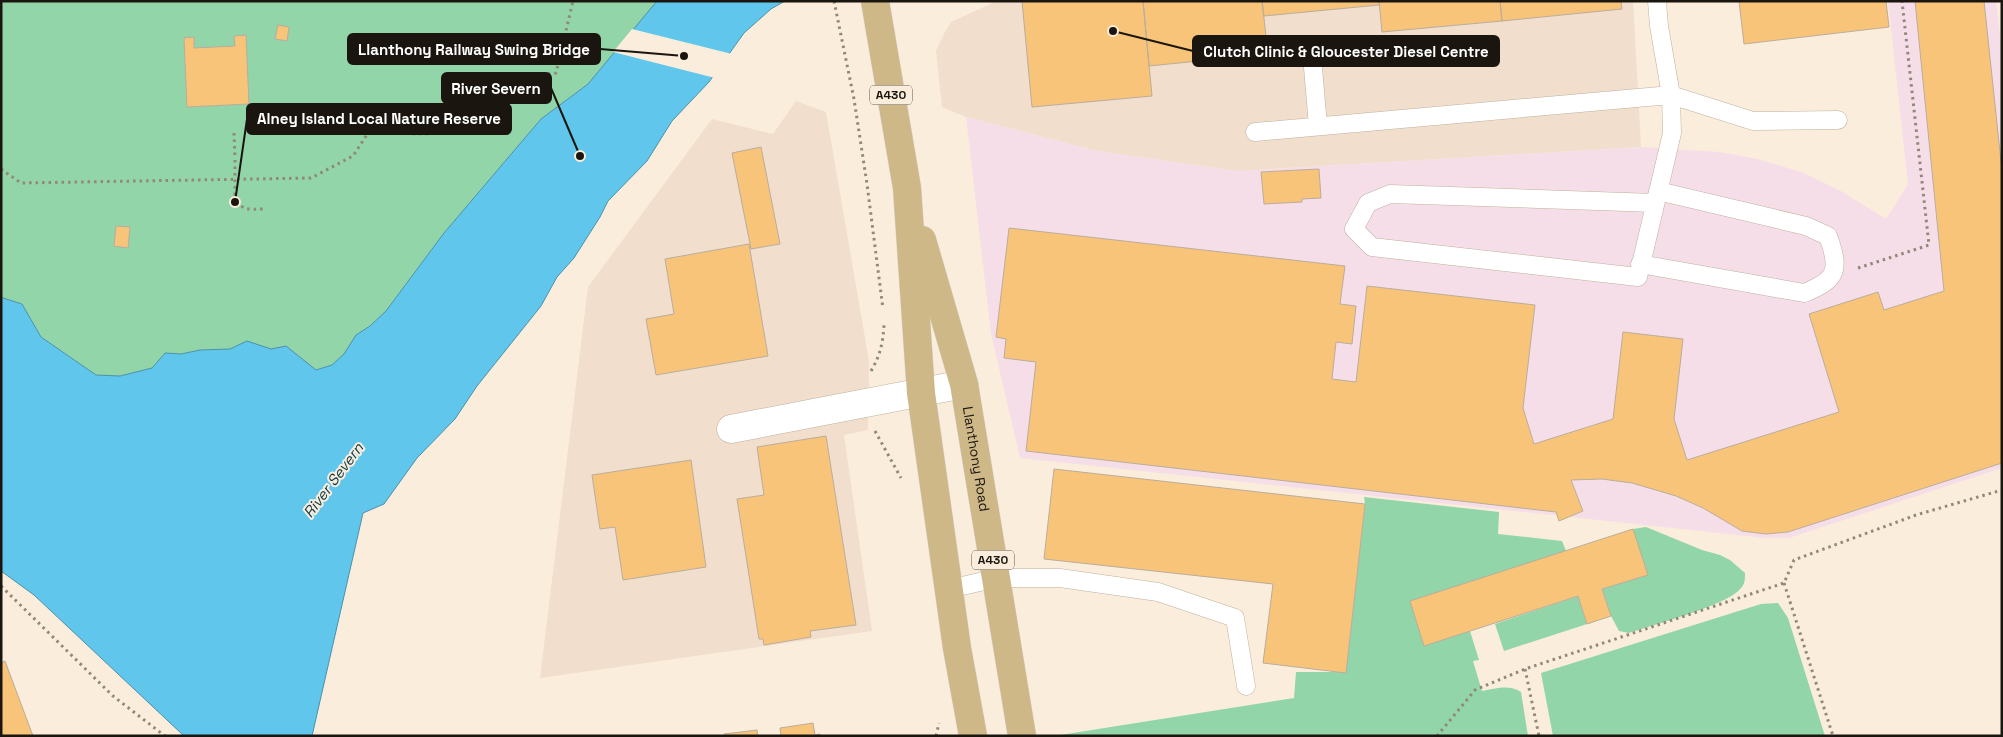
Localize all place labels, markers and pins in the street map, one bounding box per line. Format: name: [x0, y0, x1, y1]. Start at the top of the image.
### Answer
callout: Llanthony Railway Swing Bridge: [348, 34, 600, 64]
callout: Clutch Clinic & Gloucester Diesel Centre: [1193, 36, 1499, 66]
callout: River Severn: [442, 73, 551, 103]
callout: Alney Island Local Nature Reserve: [247, 104, 511, 134]

